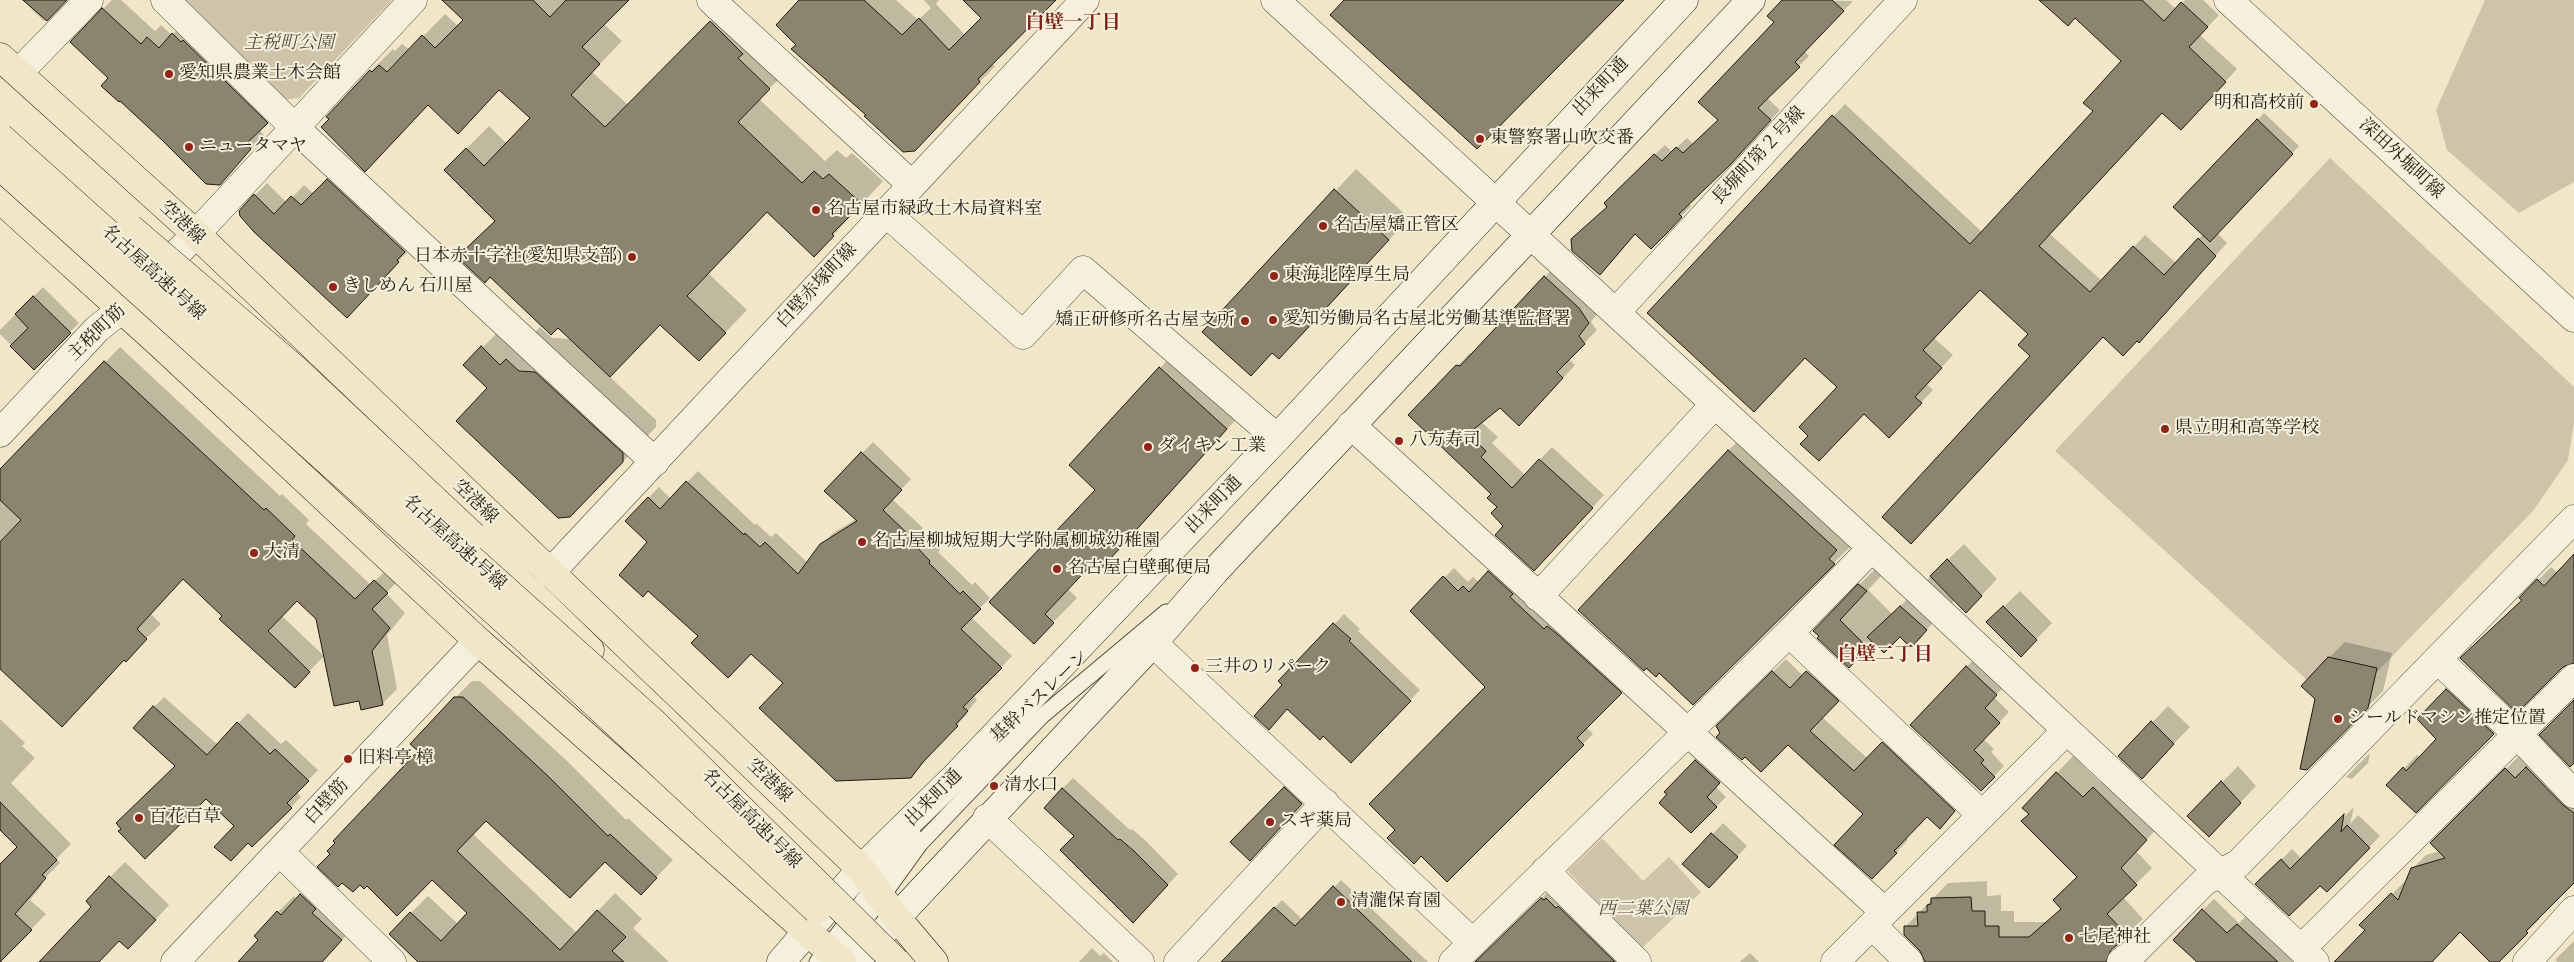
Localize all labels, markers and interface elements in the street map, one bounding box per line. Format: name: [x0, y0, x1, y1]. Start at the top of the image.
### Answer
district label: 白壁一丁目: [1026, 12, 1120, 34]
park label: 主税町公園: [244, 33, 334, 55]
street label: 出来町通: [1569, 53, 1633, 121]
place label: 愛知県農業土木会館: [179, 63, 341, 85]
marker: 愛知県農業土木会館: [163, 68, 175, 80]
place label: 明和高校前: [2214, 93, 2304, 115]
marker: 明和高校前: [2308, 98, 2320, 110]
street label: 長塀町第２号線: [1708, 103, 1810, 209]
street label: 深田外堀町線: [2354, 114, 2448, 204]
place label: 東警察署山吹交番: [1490, 128, 1634, 150]
marker: 東警察署山吹交番: [1474, 133, 1486, 145]
place label: ニュータマヤ: [199, 136, 307, 158]
marker: ニュータマヤ: [183, 141, 195, 153]
street label: 空港線: [155, 197, 209, 249]
place label: 名古屋市緑政土木局資料室: [826, 199, 1042, 221]
marker: 名古屋市緑政土木局資料室: [810, 204, 822, 216]
place label: 名古屋矯正管区: [1333, 215, 1459, 237]
marker: 名古屋矯正管区: [1317, 220, 1329, 232]
street label: 名古屋高速1号線: [97, 221, 209, 325]
street label: 白壁赤塚町線: [772, 239, 862, 333]
place label: 日本赤十字社(愛知県支部): [414, 246, 622, 268]
marker: 日本赤十字社(愛知県支部): [626, 251, 638, 263]
place label: 東海北陸厚生局: [1284, 265, 1410, 287]
marker: 東海北陸厚生局: [1268, 270, 1280, 282]
place label: きしめん 石川屋: [343, 276, 473, 298]
marker: きしめん 石川屋: [327, 281, 339, 293]
street label: 主税町筋: [64, 300, 130, 366]
place label: 愛知労働局名古屋北労働基準監督署: [1283, 309, 1571, 331]
place label: 矯正研修所名古屋支所: [1055, 310, 1235, 332]
marker: 愛知労働局名古屋北労働基準監督署: [1267, 314, 1279, 326]
marker: 矯正研修所名古屋支所: [1239, 315, 1251, 327]
place label: 県立明和高等学校: [2175, 418, 2319, 440]
marker: 県立明和高等学校: [2159, 423, 2171, 435]
place label: 八方寿司: [1409, 430, 1481, 452]
marker: 八方寿司: [1393, 435, 1405, 447]
place label: ダイキン工業: [1158, 436, 1266, 458]
marker: ダイキン工業: [1142, 441, 1154, 453]
street label: 出来町通: [1181, 472, 1247, 538]
street label: 空港線: [448, 475, 502, 529]
street label: 名古屋高速1号線: [398, 491, 510, 595]
place label: 名古屋柳城短期大学附属柳城幼稚園: [872, 531, 1160, 553]
marker: 名古屋柳城短期大学附属柳城幼稚園: [856, 536, 868, 548]
place label: 大清: [264, 542, 300, 564]
marker: 大清: [248, 547, 260, 559]
place label: 名古屋白壁郵便局: [1067, 558, 1211, 580]
marker: 名古屋白壁郵便局: [1051, 563, 1063, 575]
district label: 白壁二丁目: [1838, 644, 1932, 666]
street label: 基幹バスレーン: [987, 646, 1093, 748]
place label: 三井のリパーク: [1205, 657, 1331, 679]
marker: 三井のリパーク: [1189, 662, 1201, 674]
place label: シールドマシン推定位置: [2348, 708, 2546, 730]
marker: シールドマシン推定位置: [2332, 713, 2344, 725]
place label: 旧料亭 樟: [358, 748, 434, 770]
marker: 旧料亭 樟: [342, 753, 354, 765]
street label: 空港線: [742, 754, 796, 808]
street label: 名古屋高速1号線: [697, 765, 805, 873]
street label: 出来町通: [901, 765, 967, 831]
street label: 白壁筋: [301, 775, 353, 829]
place label: 清水口: [1004, 775, 1058, 797]
marker: 清水口: [988, 780, 1000, 792]
place label: 百花百草: [149, 807, 221, 829]
place label: スギ薬局: [1280, 811, 1352, 833]
marker: 百花百草: [133, 812, 145, 824]
marker: スギ薬局: [1264, 816, 1276, 828]
place label: 清瀧保育園: [1351, 891, 1441, 913]
marker: 清瀧保育園: [1335, 896, 1347, 908]
park label: 西二葉公園: [1598, 899, 1688, 921]
place label: 七尾神社: [2079, 927, 2151, 949]
marker: 七尾神社: [2063, 932, 2075, 944]

